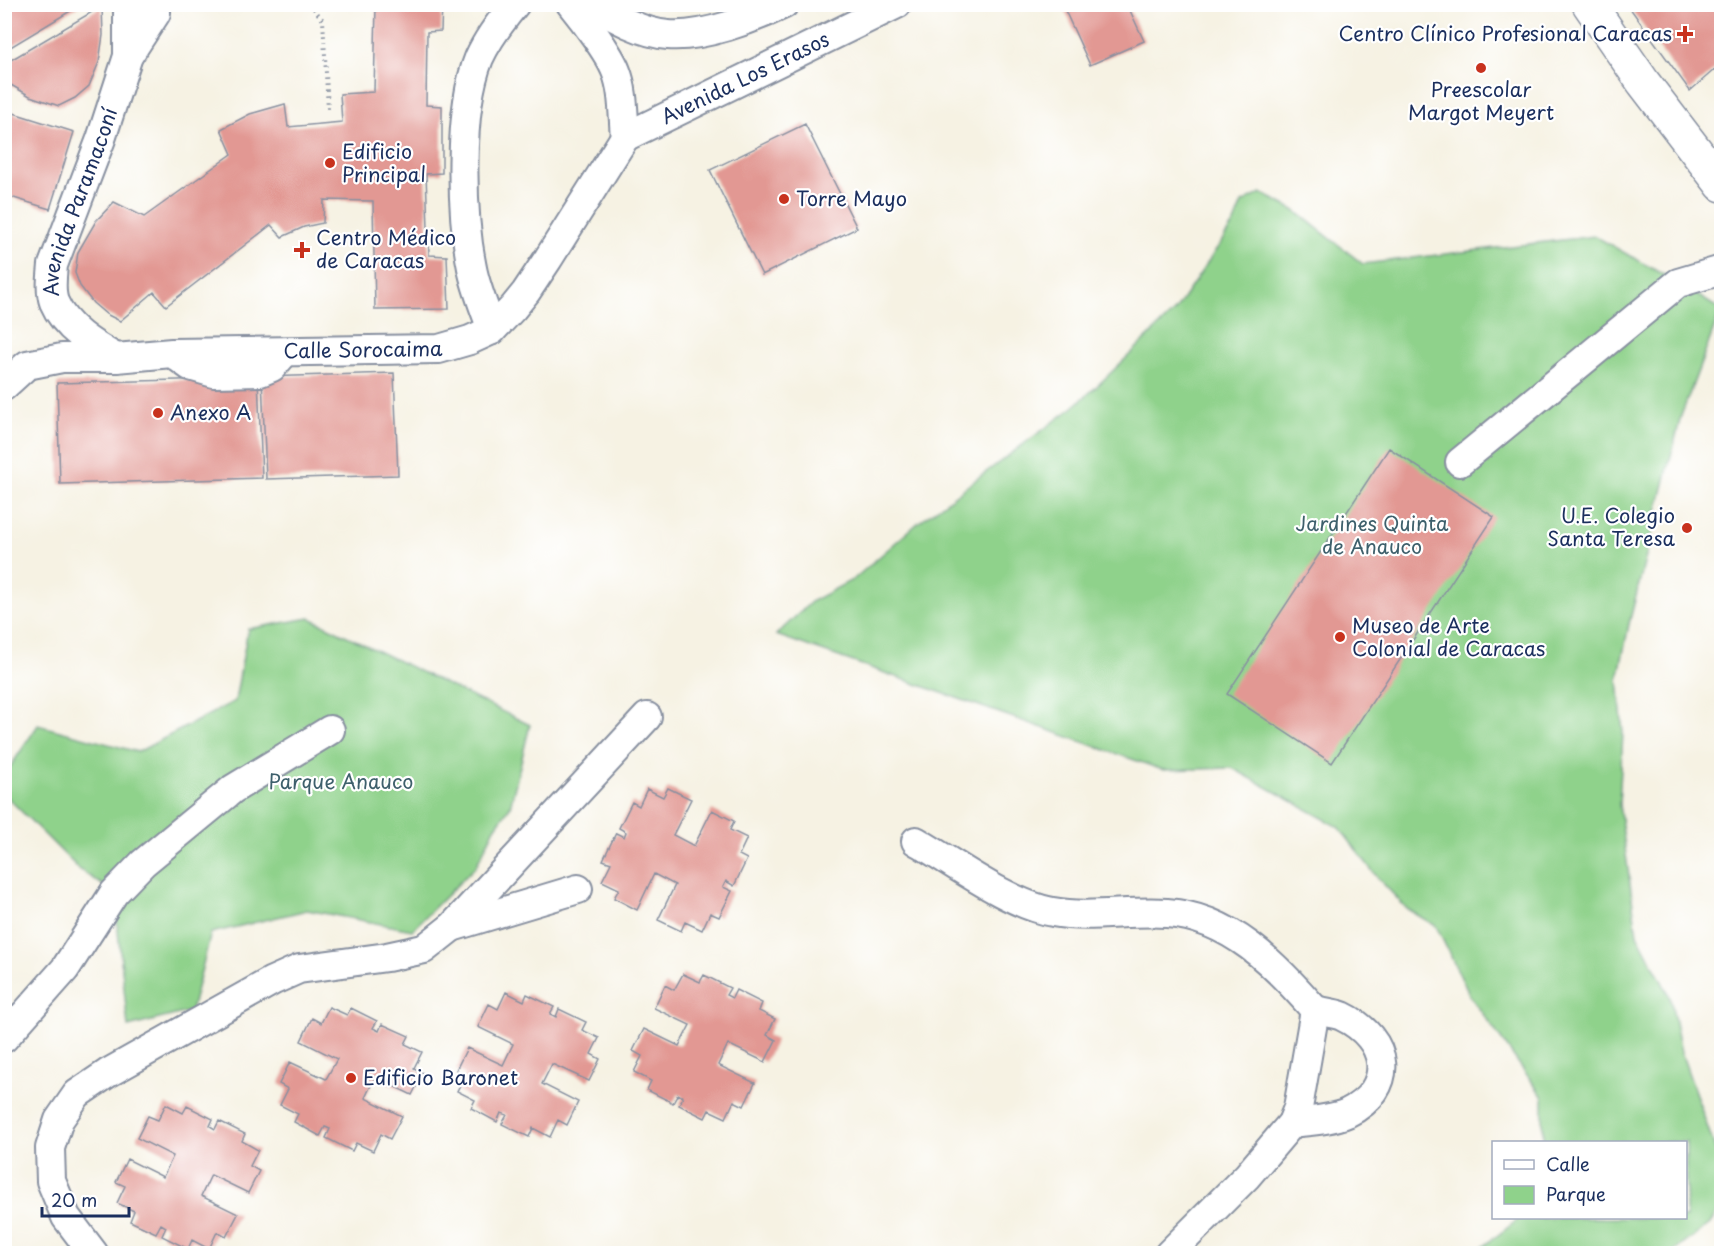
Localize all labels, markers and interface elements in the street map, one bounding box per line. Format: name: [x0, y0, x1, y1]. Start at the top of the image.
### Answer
place label: Centro Clínico Profesional Caracas: [1339, 18, 1672, 48]
street label: Avenida Los Erasos: [656, 23, 834, 131]
marker: Centro Clínico Profesional Caracas: [1676, 25, 1694, 43]
marker: Preescolar Margot Meyert: [1474, 61, 1488, 75]
place label: Preescolar Margot Meyert: [1408, 74, 1554, 127]
street label: Avenida Paramaconí: [35, 103, 124, 297]
place label: Edificio Principal: [342, 136, 426, 189]
marker: Edificio Principal: [323, 156, 337, 170]
place label: Torre Mayo: [796, 183, 907, 213]
marker: Torre Mayo: [777, 192, 791, 206]
place label: Centro Médico de Caracas: [316, 222, 456, 275]
marker: Centro Médico de Caracas: [293, 241, 311, 259]
street label: Calle Sorocaima: [283, 333, 443, 365]
place label: Anexo A: [170, 397, 251, 427]
marker: Anexo A: [151, 406, 165, 420]
place label: U.E. Colegio Santa Teresa: [1547, 500, 1676, 553]
park label: Jardines Quinta de Anauco: [1295, 508, 1449, 561]
marker: U.E. Colegio Santa Teresa: [1680, 521, 1694, 535]
place label: Museo de Arte Colonial de Caracas: [1352, 610, 1545, 663]
marker: Museo de Arte Colonial de Caracas: [1333, 630, 1347, 644]
park label: Parque Anauco: [269, 766, 413, 796]
place label: Edificio Baronet: [363, 1062, 518, 1092]
marker: Edificio Baronet: [344, 1071, 358, 1085]
legend: [1492, 1141, 1687, 1219]
text: Calle: [1546, 1150, 1590, 1177]
scale bar: [42, 1180, 129, 1218]
text: Parque: [1546, 1180, 1606, 1207]
text: 20 m: [51, 1186, 97, 1213]

